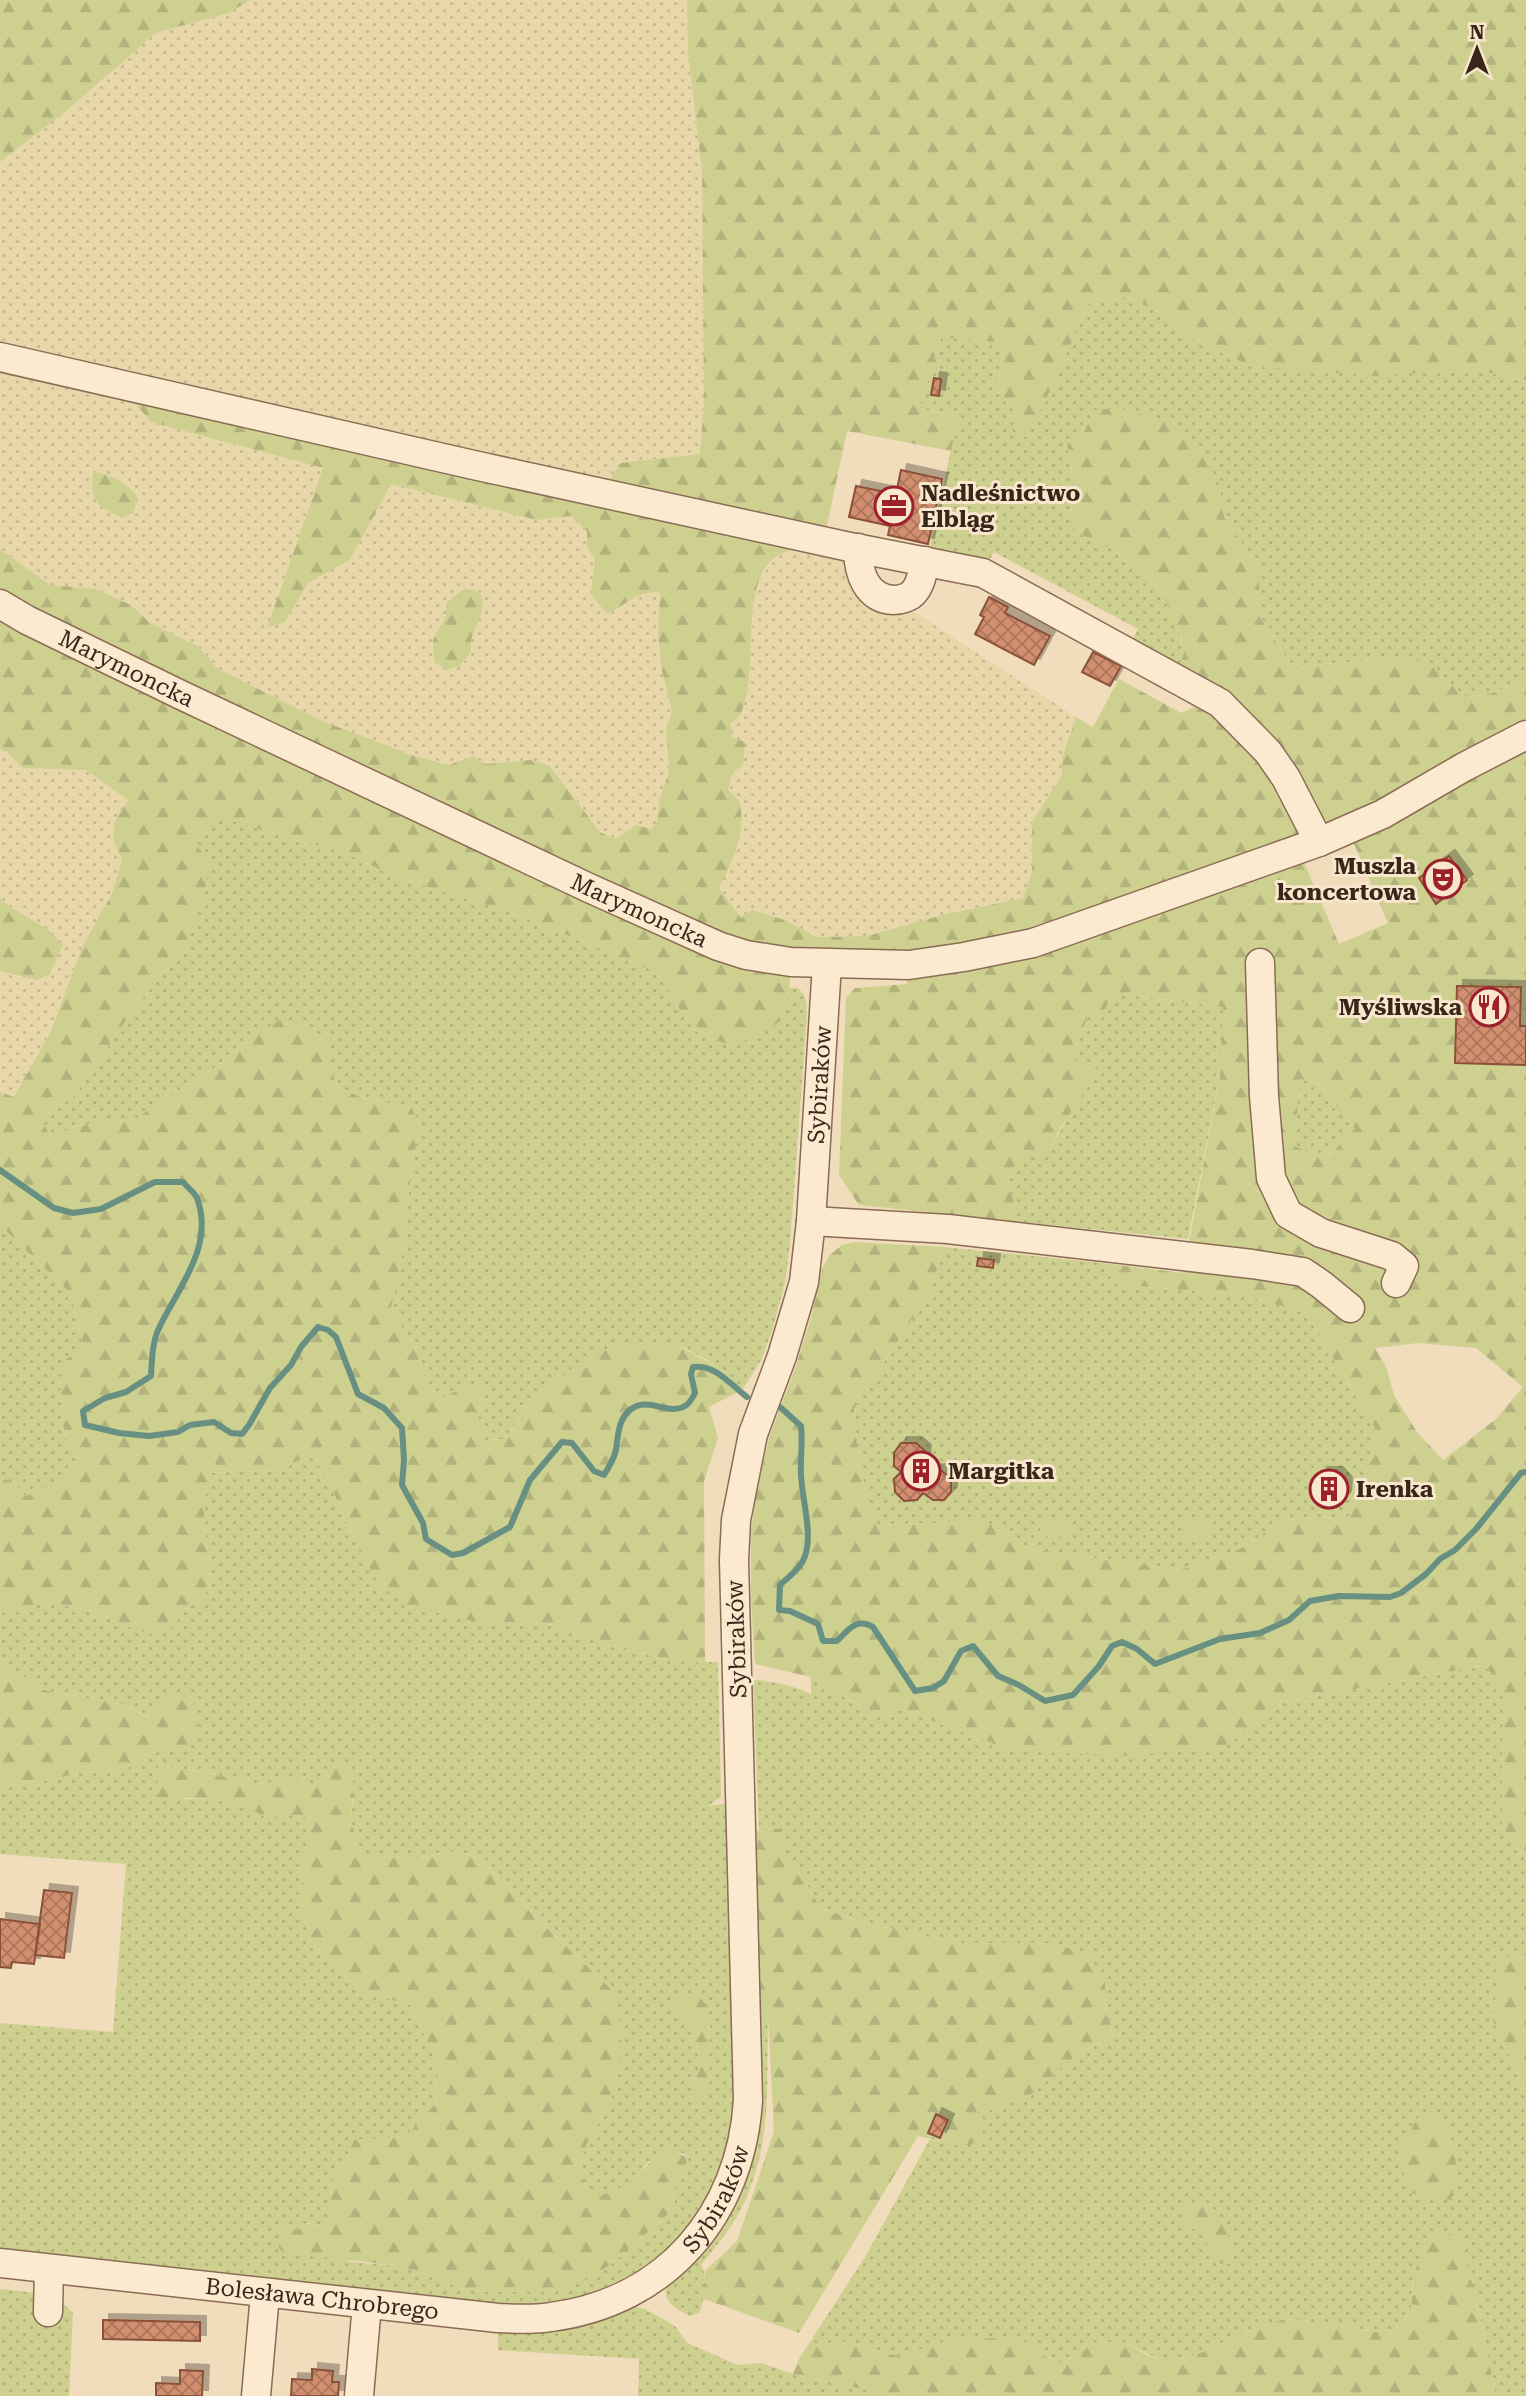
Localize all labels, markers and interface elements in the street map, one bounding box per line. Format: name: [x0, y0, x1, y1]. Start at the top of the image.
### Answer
north arrow: [1442, 14, 1512, 84]
text: N: [1470, 21, 1485, 44]
place label: Nadleśnictwo Elbląg: [921, 480, 1080, 533]
office icon: Nadleśnictwo Elbląg: [873, 485, 915, 527]
street label: Marymoncka: [55, 624, 199, 713]
place label: Muszla koncertowa: [1277, 853, 1416, 906]
theatre icon: Muszla koncertowa: [1422, 858, 1464, 900]
street label: Marymoncka: [567, 868, 712, 953]
restaurant icon: Myśliwska: [1468, 986, 1510, 1028]
place label: Myśliwska: [1339, 994, 1462, 1021]
street label: Sybiraków: [802, 1025, 837, 1144]
building icon: Margitka: [900, 1450, 942, 1492]
place label: Margitka: [948, 1458, 1055, 1485]
building icon: Irenka: [1308, 1468, 1350, 1510]
place label: Irenka: [1356, 1476, 1434, 1503]
street label: Sybiraków: [721, 1579, 753, 1699]
street label: Sybiraków: [677, 2142, 754, 2258]
street label: Bolesława Chrobrego: [204, 2272, 440, 2325]

